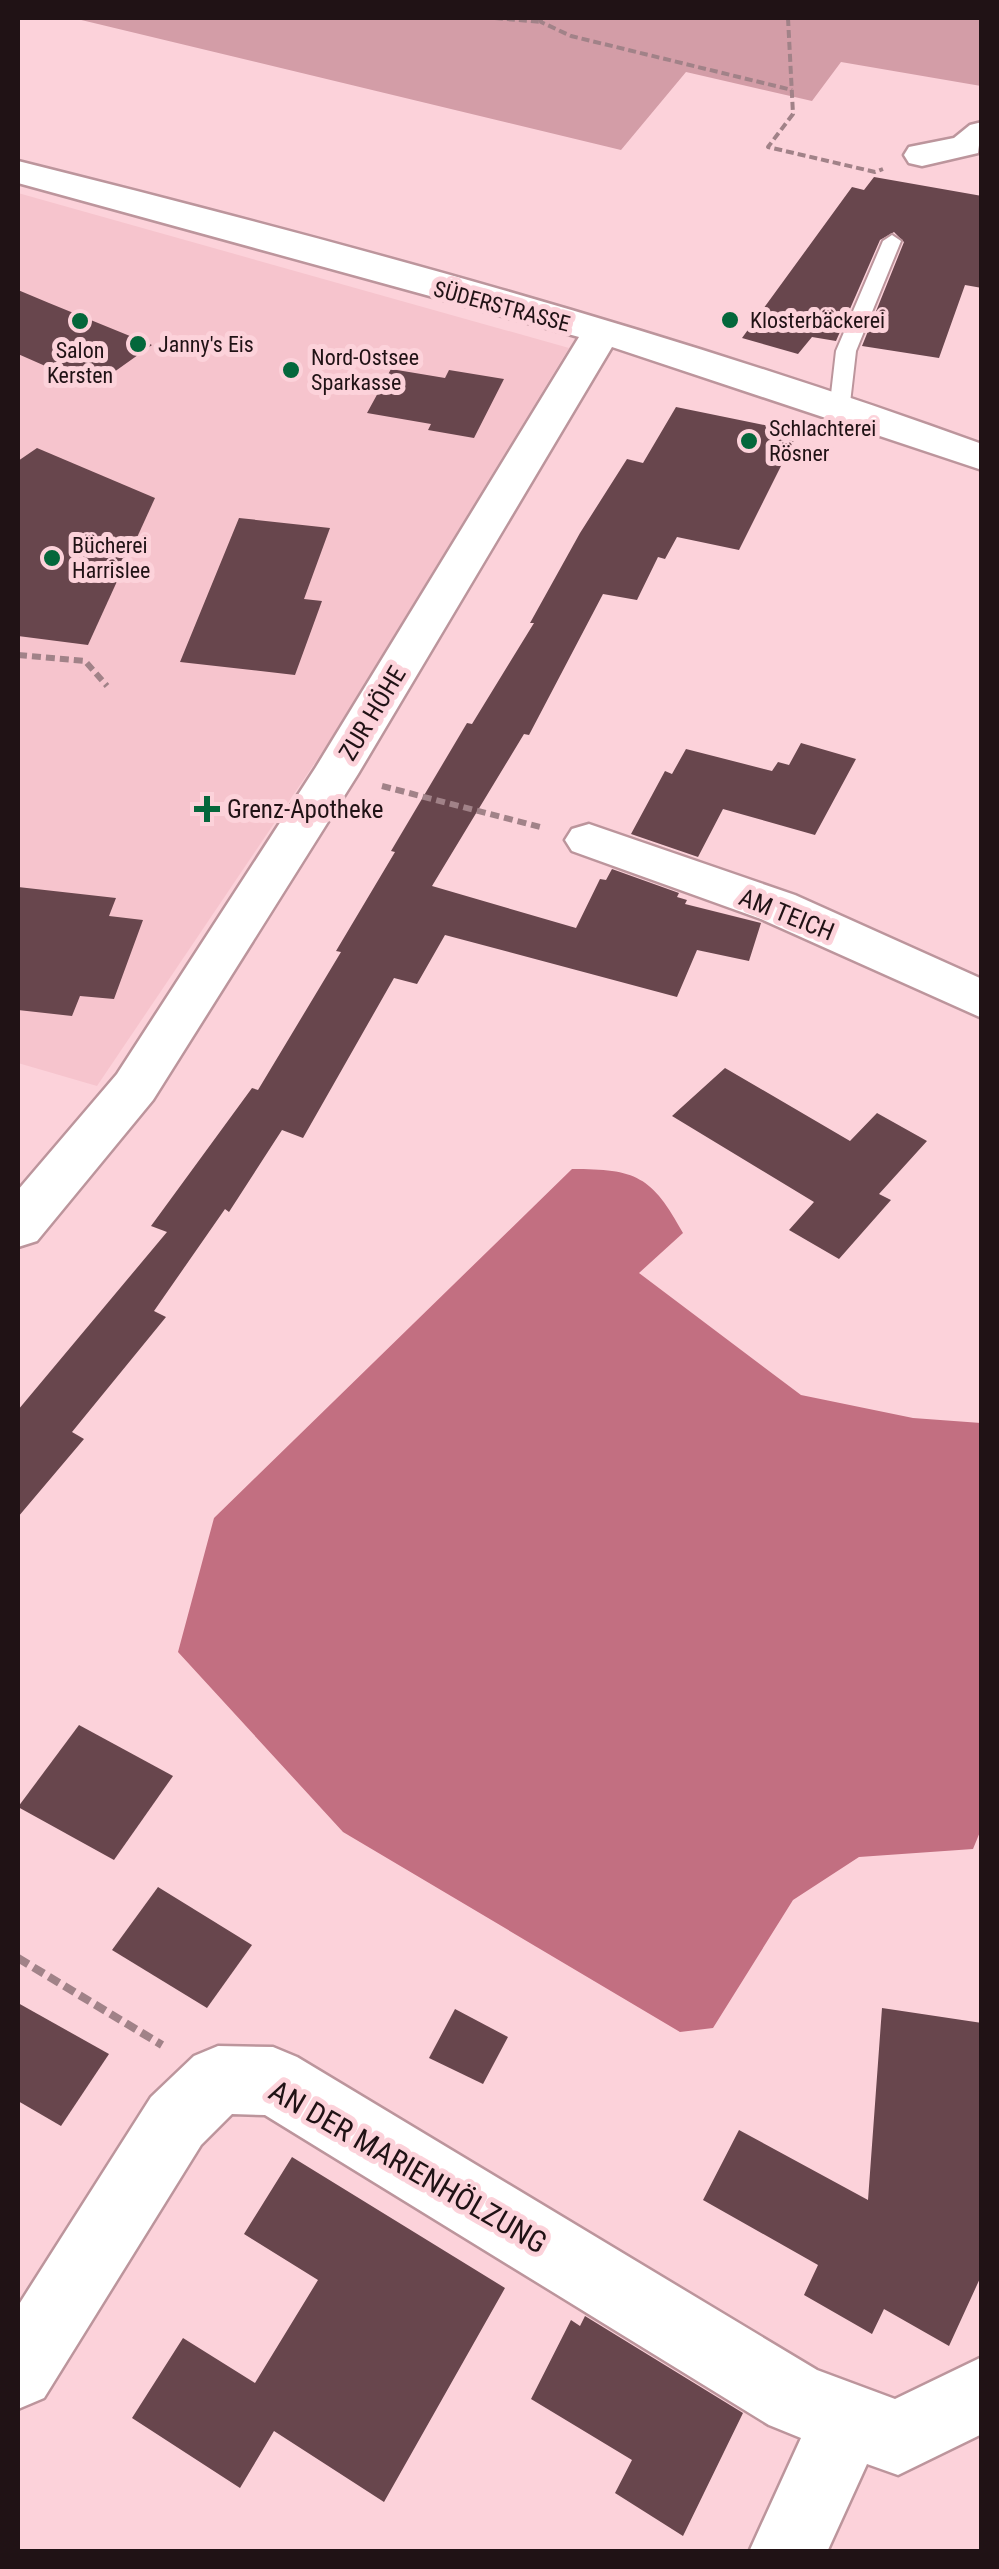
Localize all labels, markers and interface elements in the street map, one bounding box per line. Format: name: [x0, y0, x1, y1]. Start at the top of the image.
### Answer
street label: SÜDERSTRASSE: [431, 276, 573, 337]
place label: Klosterbäckerei: [750, 308, 885, 333]
marker: Klosterbäckerei: [719, 309, 741, 331]
marker: Salon Kersten: [69, 310, 91, 332]
place label: Janny's Eis: [158, 332, 254, 357]
marker: Janny's Eis: [127, 333, 149, 355]
place label: Salon Kersten: [47, 338, 113, 388]
place label: Nord-Ostsee Sparkasse: [311, 345, 419, 395]
marker: Nord-Ostsee Sparkasse: [280, 359, 302, 381]
place label: Schlachterei Rösner: [769, 416, 876, 466]
marker: Schlachterei Rösner: [738, 430, 760, 452]
place label: Bücherei Harrislee: [72, 533, 150, 583]
marker: Bücherei Harrislee: [41, 547, 63, 569]
street label: ZUR HÖHE: [333, 661, 412, 766]
place label: Grenz-Apotheke: [227, 795, 383, 824]
marker: Grenz-Apotheke: [196, 798, 218, 820]
street label: AM TEICH: [735, 882, 839, 947]
street label: AN DER MARIENHÖLZUNG: [263, 2073, 553, 2260]

